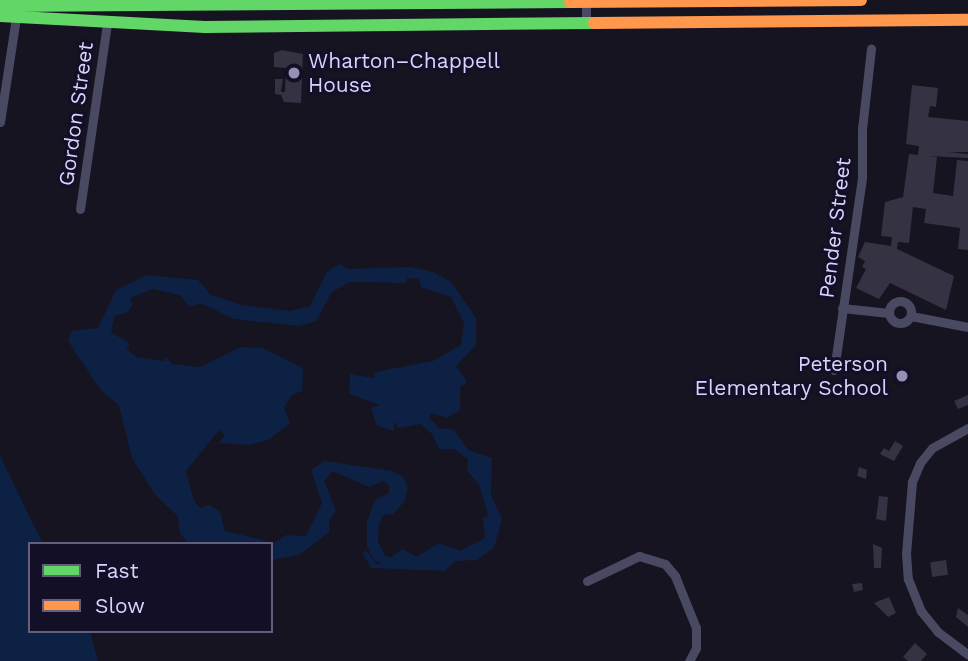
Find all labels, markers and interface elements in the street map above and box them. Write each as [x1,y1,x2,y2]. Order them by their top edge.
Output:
street label: Gordon Street [53,40,99,188]
place label: Wharton–Chappell House [308,48,500,98]
marker: Wharton–Chappell House [286,65,302,81]
street label: Pender Street [814,156,856,300]
place label: Peterson Elementary School [694,351,888,401]
marker: Peterson Elementary School [894,368,910,384]
legend [28,542,273,633]
text: Fast [95,558,139,583]
text: Slow [95,593,145,618]

